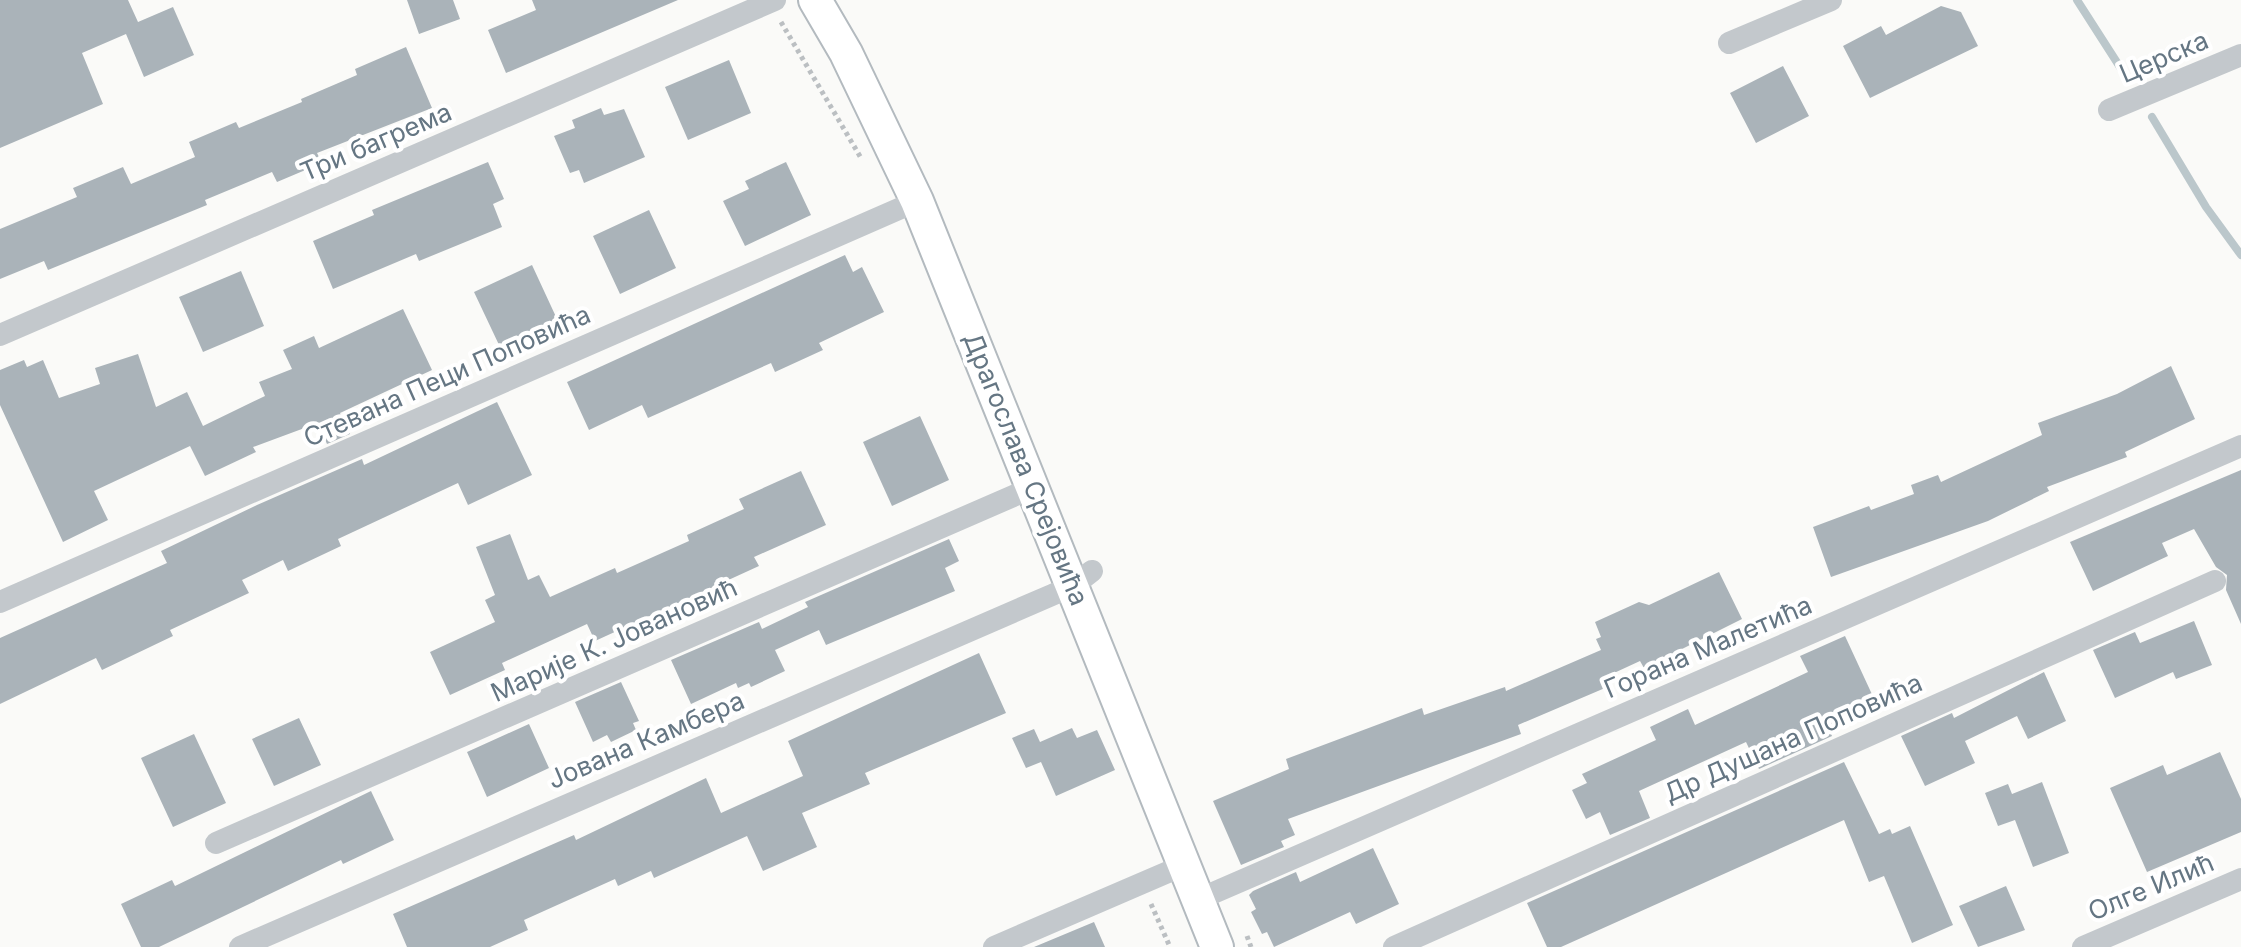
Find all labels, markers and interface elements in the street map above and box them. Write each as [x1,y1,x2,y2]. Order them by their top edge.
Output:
street label: Церска [2115,24,2213,89]
street label: Три багрема [295,96,456,187]
street label: Стевана Пеци Поповића [298,298,595,453]
street label: Драгослава Срејовића [957,328,1095,610]
street label: Марије К. Јовановић [486,571,742,708]
street label: Горана Малетића [1599,589,1816,704]
street label: Др Душана Поповића [1659,667,1927,809]
street label: Јована Камбера [543,684,749,795]
street label: Олге Илић [2083,846,2218,927]

